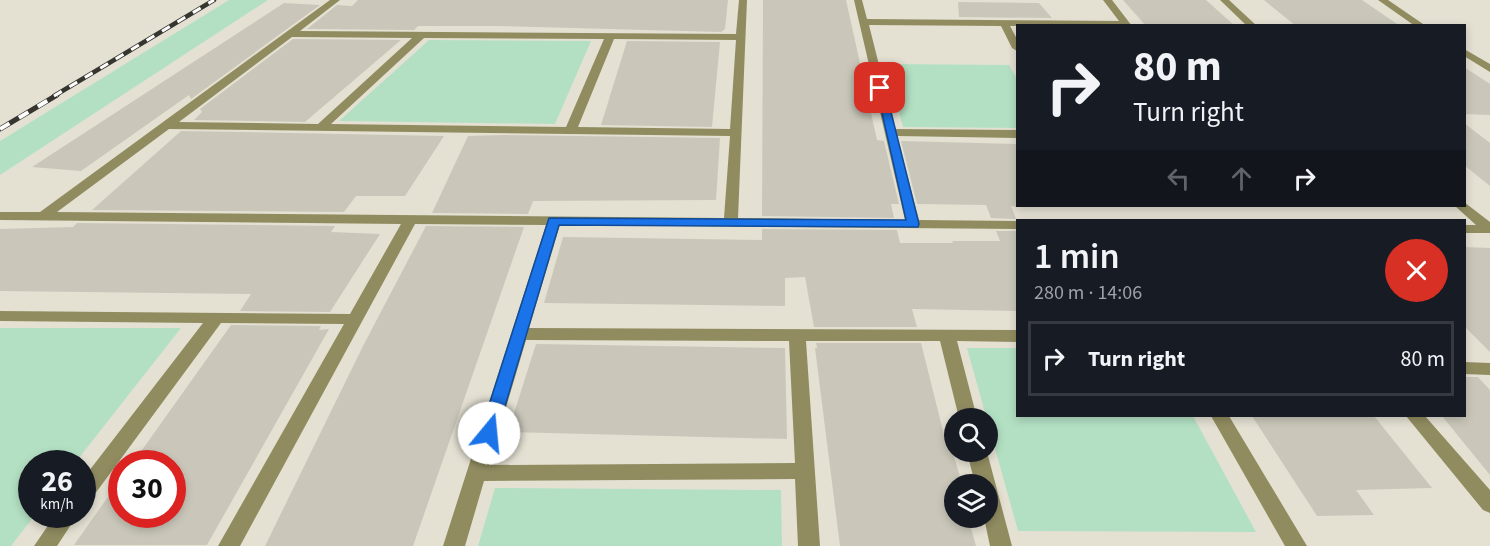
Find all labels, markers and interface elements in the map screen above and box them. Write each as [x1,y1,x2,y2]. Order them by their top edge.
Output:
text: 80 m [1133,37,1222,97]
icon: right [1034,48,1112,126]
pin [854,62,905,113]
icon: arrive [863,71,896,104]
text: Turn right [1133,93,1244,132]
icon: left [1162,162,1195,195]
icon: ahead [1225,162,1258,195]
icon: right [1288,162,1321,195]
text: 1 min [1034,231,1120,282]
button: close [1385,239,1448,302]
text: 280 m · 14:06 [1034,279,1142,307]
icon: right [1037,342,1070,375]
text: Turn right [1088,343,1185,375]
text: 80 m [1400,343,1445,375]
position arrow [457,401,521,465]
map controls [944,408,998,528]
button: search [944,408,998,462]
speed limit sign: 30 [108,450,186,528]
text: 26 [41,460,73,503]
button: layers [944,474,998,528]
text: km/h [40,494,74,515]

